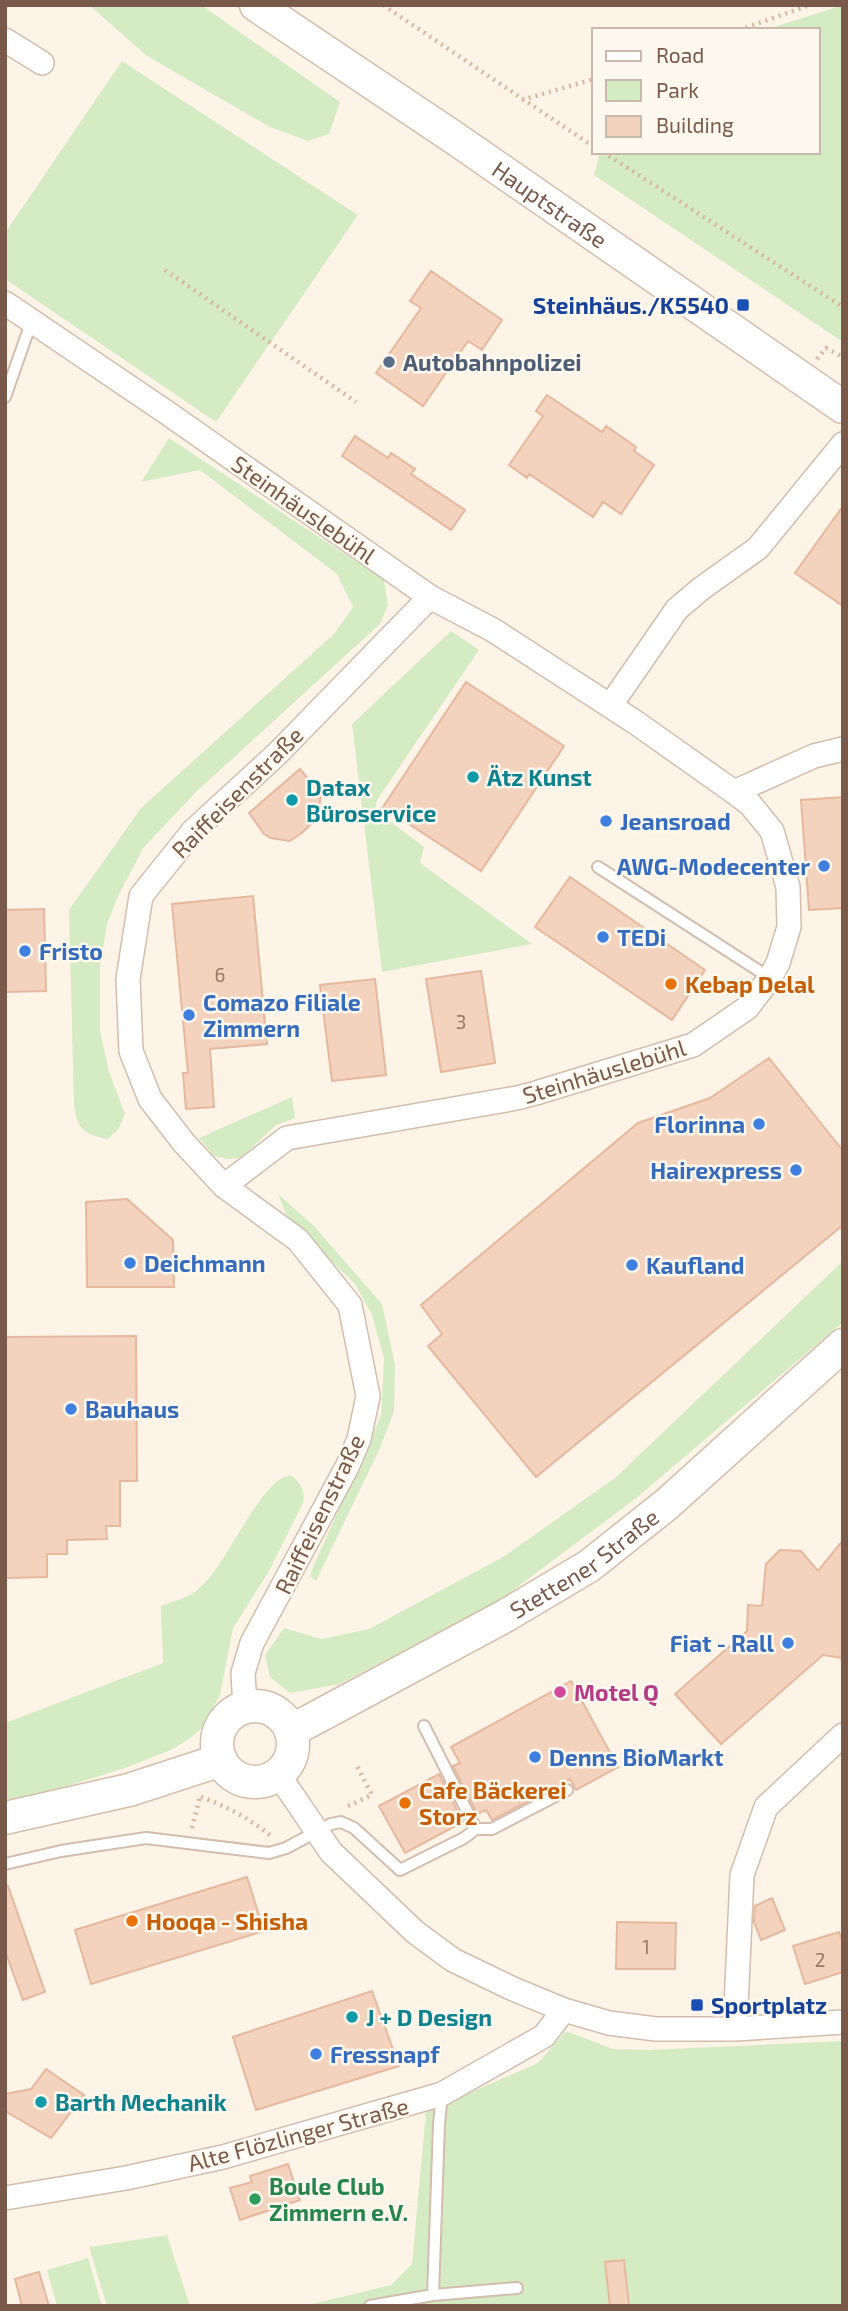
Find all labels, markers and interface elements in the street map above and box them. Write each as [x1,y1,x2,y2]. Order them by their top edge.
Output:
legend [592,28,820,154]
text: Road [656,42,704,67]
text: Park [656,77,699,102]
text: Building [656,112,734,137]
street label: Hauptstraße [487,155,613,254]
place label: Steinhäus./K5540 [533,291,729,319]
marker: Steinhäus./K5540 [735,297,751,313]
place label: Autobahnpolizei [403,348,582,376]
marker: Autobahnpolizei [381,354,397,370]
street label: Steinhäuslebühl [227,449,382,569]
street label: Raiffeisenstraße [165,720,309,864]
place label: Ätz Kunst [487,763,592,791]
marker: Ätz Kunst [465,769,481,785]
place label: Datax Büroservice [306,773,436,827]
marker: Datax Büroservice [284,792,300,808]
place label: Jeansroad [620,807,731,835]
marker: Jeansroad [598,813,614,829]
place label: AWG-Modecenter [617,852,810,880]
marker: AWG-Modecenter [816,858,832,874]
place label: TEDi [617,923,666,951]
marker: TEDi [595,929,611,945]
place label: Fristo [39,937,103,965]
marker: Fristo [17,943,33,959]
house number: 6 [215,963,225,986]
place label: Kebap Delal [685,970,815,998]
marker: Kebap Delal [663,976,679,992]
place label: Comazo Filiale Zimmern [203,988,361,1042]
marker: Comazo Filiale Zimmern [181,1007,197,1023]
house number: 3 [456,1010,466,1033]
street label: Steinhäuslebühl [519,1033,689,1109]
place label: Florinna [654,1110,745,1138]
marker: Florinna [751,1116,767,1132]
place label: Hairexpress [650,1156,782,1184]
marker: Hairexpress [788,1162,804,1178]
place label: Deichmann [144,1249,266,1277]
place label: Kaufland [646,1251,745,1279]
marker: Deichmann [122,1255,138,1271]
marker: Kaufland [624,1257,640,1273]
place label: Bauhaus [85,1395,179,1423]
marker: Bauhaus [63,1401,79,1417]
street label: Raiffeisenstraße [268,1430,370,1598]
street label: Stettener Straße [504,1502,664,1624]
place label: Fiat - Rall [670,1629,774,1657]
marker: Fiat - Rall [780,1635,796,1651]
place label: Motel Q [574,1678,659,1707]
marker: Motel Q [552,1684,568,1700]
place label: Denns BioMarkt [549,1743,723,1771]
marker: Denns BioMarkt [527,1749,543,1765]
place label: Cafe Bäckerei Storz [419,1776,567,1830]
marker: Cafe Bäckerei Storz [397,1795,413,1811]
place label: Hooqa - Shisha [146,1907,308,1935]
marker: Hooqa - Shisha [124,1913,140,1929]
house number: 1 [642,1935,650,1958]
house number: 2 [815,1948,825,1971]
place label: Sportplatz [711,1991,827,2019]
marker: Sportplatz [689,1997,705,2013]
place label: J + D Design [366,2003,492,2031]
marker: J + D Design [344,2009,360,2025]
place label: Fressnapf [330,2040,440,2068]
marker: Fressnapf [308,2046,324,2062]
place label: Barth Mechanik [55,2088,227,2116]
street label: Alte Flözlinger Straße [185,2091,411,2177]
marker: Barth Mechanik [33,2094,49,2110]
place label: Boule Club Zimmern e.V. [269,2172,408,2226]
marker: Boule Club Zimmern e.V. [247,2191,263,2207]

